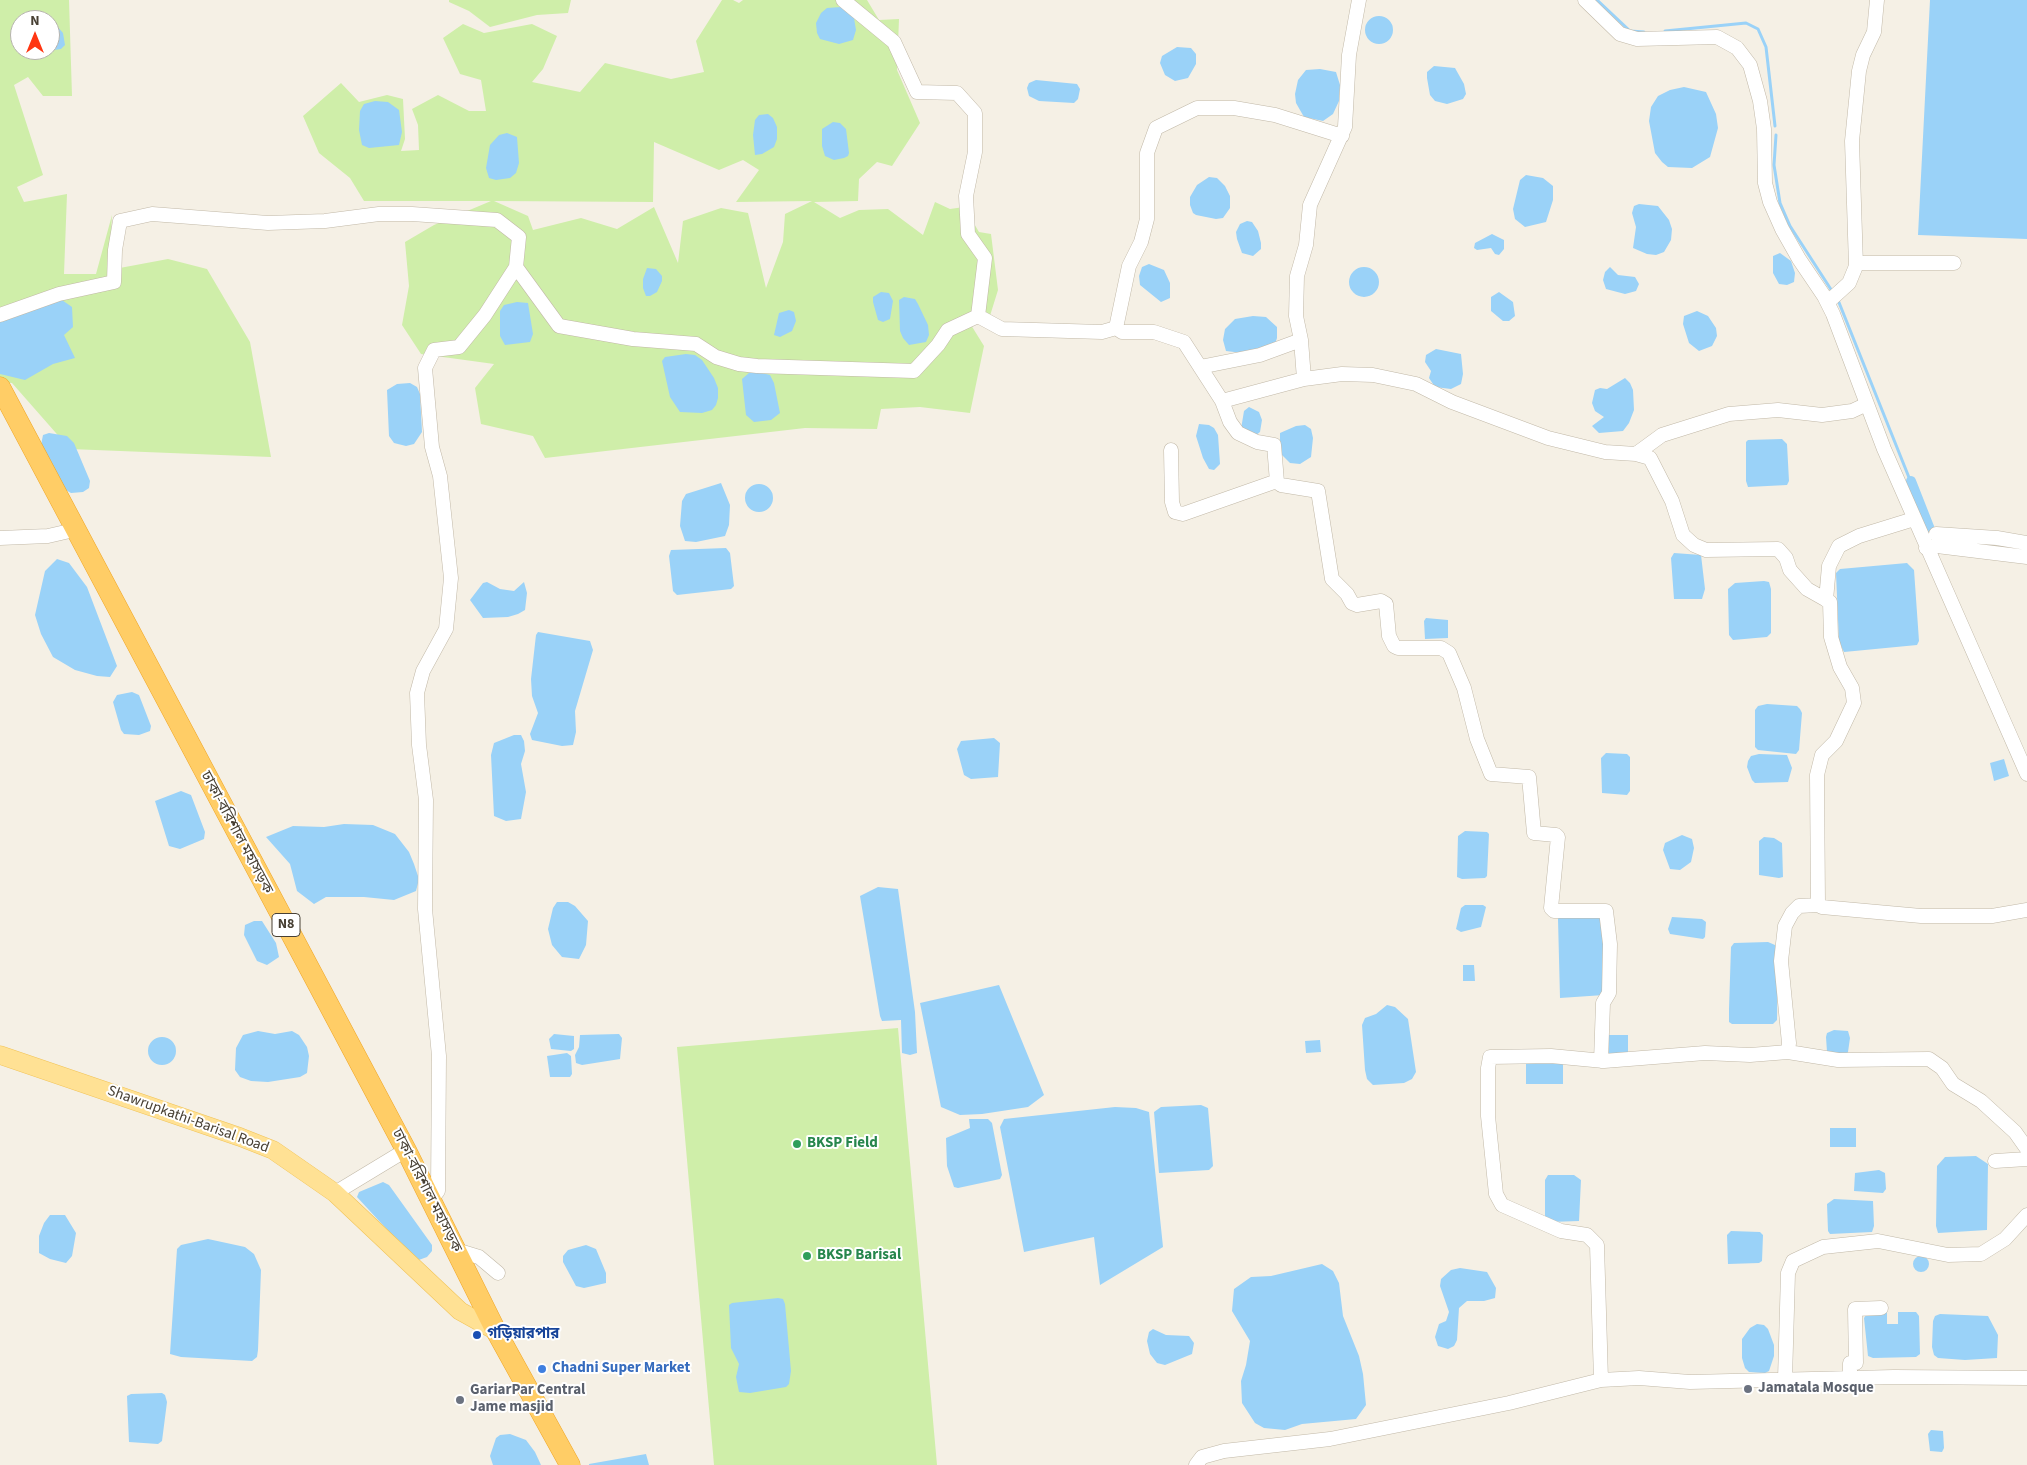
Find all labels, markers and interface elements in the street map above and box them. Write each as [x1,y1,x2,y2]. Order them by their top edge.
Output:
north arrow [10,10,60,60]
text: N [30,11,40,31]
street label: ঢাকা-বরিশাল মহাসড়ক [196,769,276,897]
road number: N8 [272,914,300,936]
street label: Shawrupkathi-Barisal Road [105,1082,271,1158]
street label: ঢাকা-বরিশাল মহাসড়ক [387,1126,465,1256]
place label: BKSP Field [807,1135,878,1153]
marker: BKSP Field [791,1138,803,1150]
place label: BKSP Barisal [817,1247,901,1265]
marker: BKSP Barisal [801,1250,813,1262]
place label: গড়িয়ারপার [487,1326,559,1344]
marker: গড়িয়ারপার [471,1329,483,1341]
place label: Chadni Super Market [552,1360,690,1378]
marker: Chadni Super Market [536,1363,548,1375]
place label: Jamatala Mosque [1758,1380,1874,1398]
place label: GariarPar Central Jame masjid [470,1382,585,1417]
marker: Jamatala Mosque [1742,1383,1754,1395]
marker: GariarPar Central Jame masjid [454,1394,466,1406]

